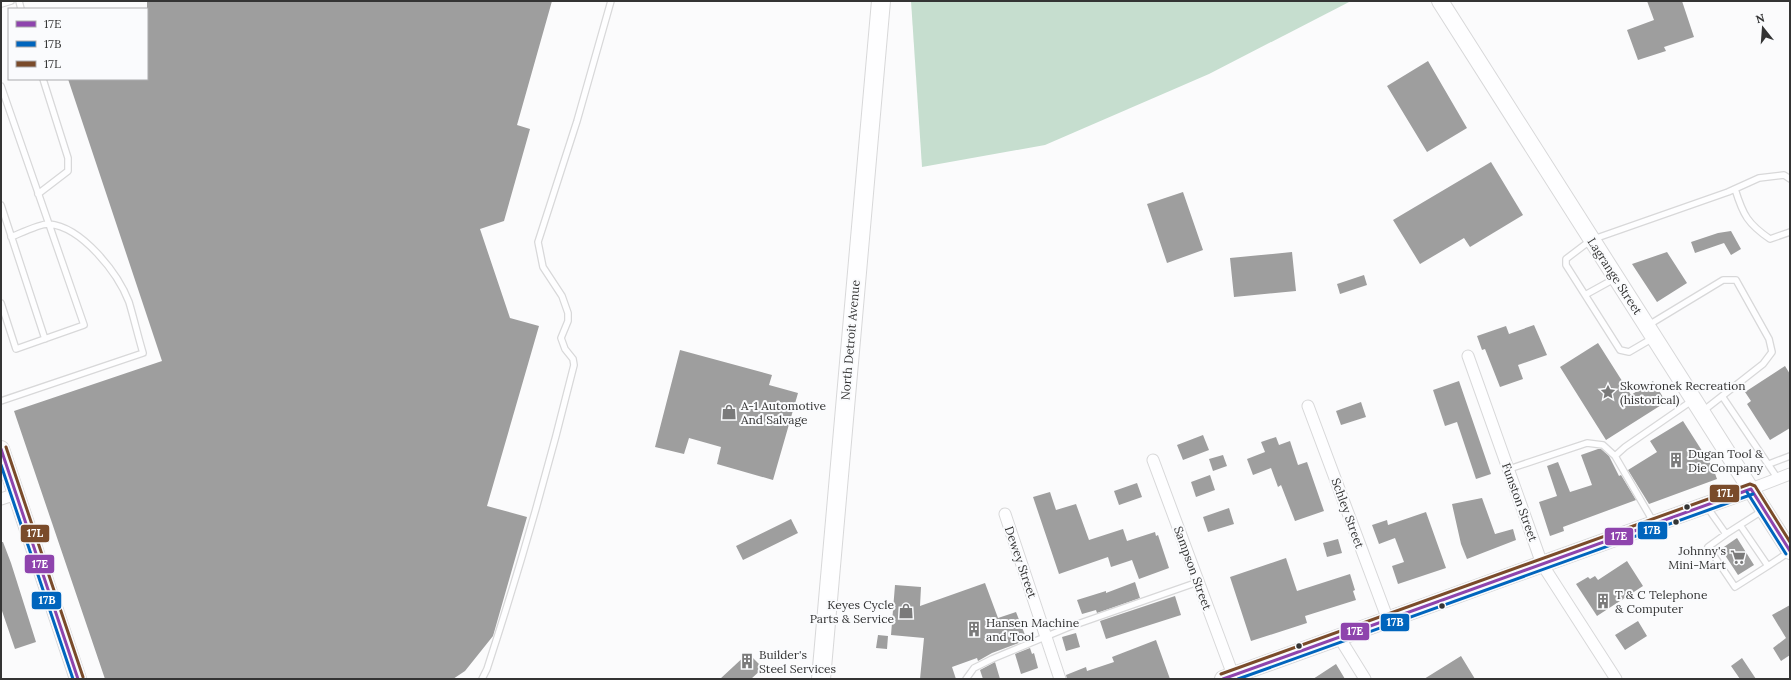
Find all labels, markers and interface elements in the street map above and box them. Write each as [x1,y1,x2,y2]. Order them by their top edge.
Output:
legend [8,8,148,80]
north arrow [1743,8,1783,48]
text: N [1754,10,1767,26]
text: 17E [44,16,61,31]
text: 17B [44,36,61,51]
text: 17L [44,56,61,71]
street label: Lagrange Street [1585,235,1646,318]
street label: North Detroit Avenue [837,279,863,401]
place label: Skowronek Recreation (historical) [1620,378,1746,408]
place icon: Skowronek Recreation (historical) [1599,383,1617,401]
place label: A-1 Automotive And Salvage [740,398,826,427]
shop icon: A-1 Automotive And Salvage [720,403,738,421]
place label: Dugan Tool & Die Company [1688,446,1764,475]
building icon: Dugan Tool & Die Company [1667,451,1685,469]
street label: Funston Street [1499,461,1541,544]
street label: Schley Street [1328,476,1368,550]
line badge: 17L [1709,484,1740,503]
text: 17L [1717,486,1733,500]
unlabelled marker [1682,502,1692,512]
unlabelled marker [1671,517,1681,527]
line badge: 17B [1637,521,1668,540]
text: 17B [1644,523,1660,537]
line badge: 17L [20,524,50,543]
street label: Dewey Street [1002,524,1040,600]
street label: Sampson Street [1171,524,1215,612]
text: 17L [27,526,43,540]
line badge: 17E [1604,527,1634,546]
text: 17E [1611,529,1627,543]
place label: Johnny's Mini-Mart [1668,543,1726,572]
supermarket icon: Johnny's Mini-Mart [1729,548,1747,566]
line badge: 17E [24,554,55,574]
text: 17E [32,557,48,571]
place label: T & C Telephone & Computer [1615,587,1708,616]
line badge: 17B [31,591,62,610]
building icon: T & C Telephone & Computer [1594,592,1612,610]
text: 17B [39,593,55,607]
place label: Keyes Cycle Parts & Service [810,597,894,626]
unlabelled marker [1437,601,1447,611]
shop icon: Keyes Cycle Parts & Service [897,602,915,620]
line badge: 17B [1380,613,1410,632]
place label: Hansen Machine and Tool [986,615,1080,644]
text: 17B [1387,615,1403,629]
building icon: Hansen Machine and Tool [965,620,983,638]
line badge: 17E [1340,622,1370,641]
text: 17E [1347,624,1363,638]
unlabelled marker [1294,641,1304,651]
place label: Builder's Steel Services [759,647,837,676]
building icon: Builder's Steel Services [738,652,756,670]

